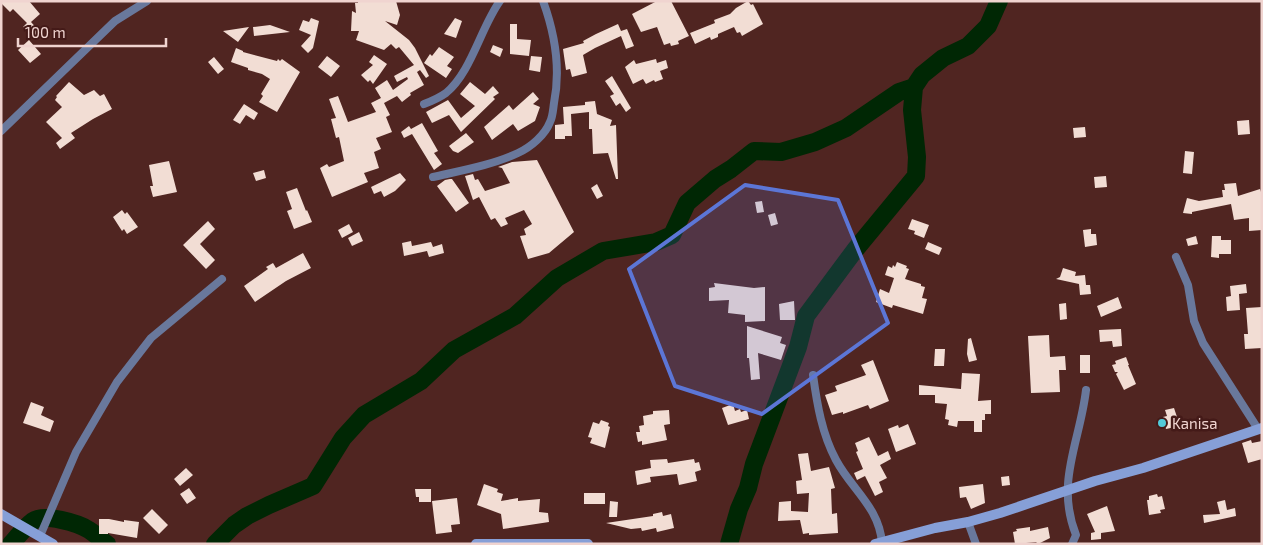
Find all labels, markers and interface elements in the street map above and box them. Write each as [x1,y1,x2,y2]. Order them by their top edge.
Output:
scale bar [18,15,165,47]
text: 100 m [25,23,66,41]
place label: Kanisa [1172,414,1217,432]
marker: Kanisa [1156,417,1168,429]

